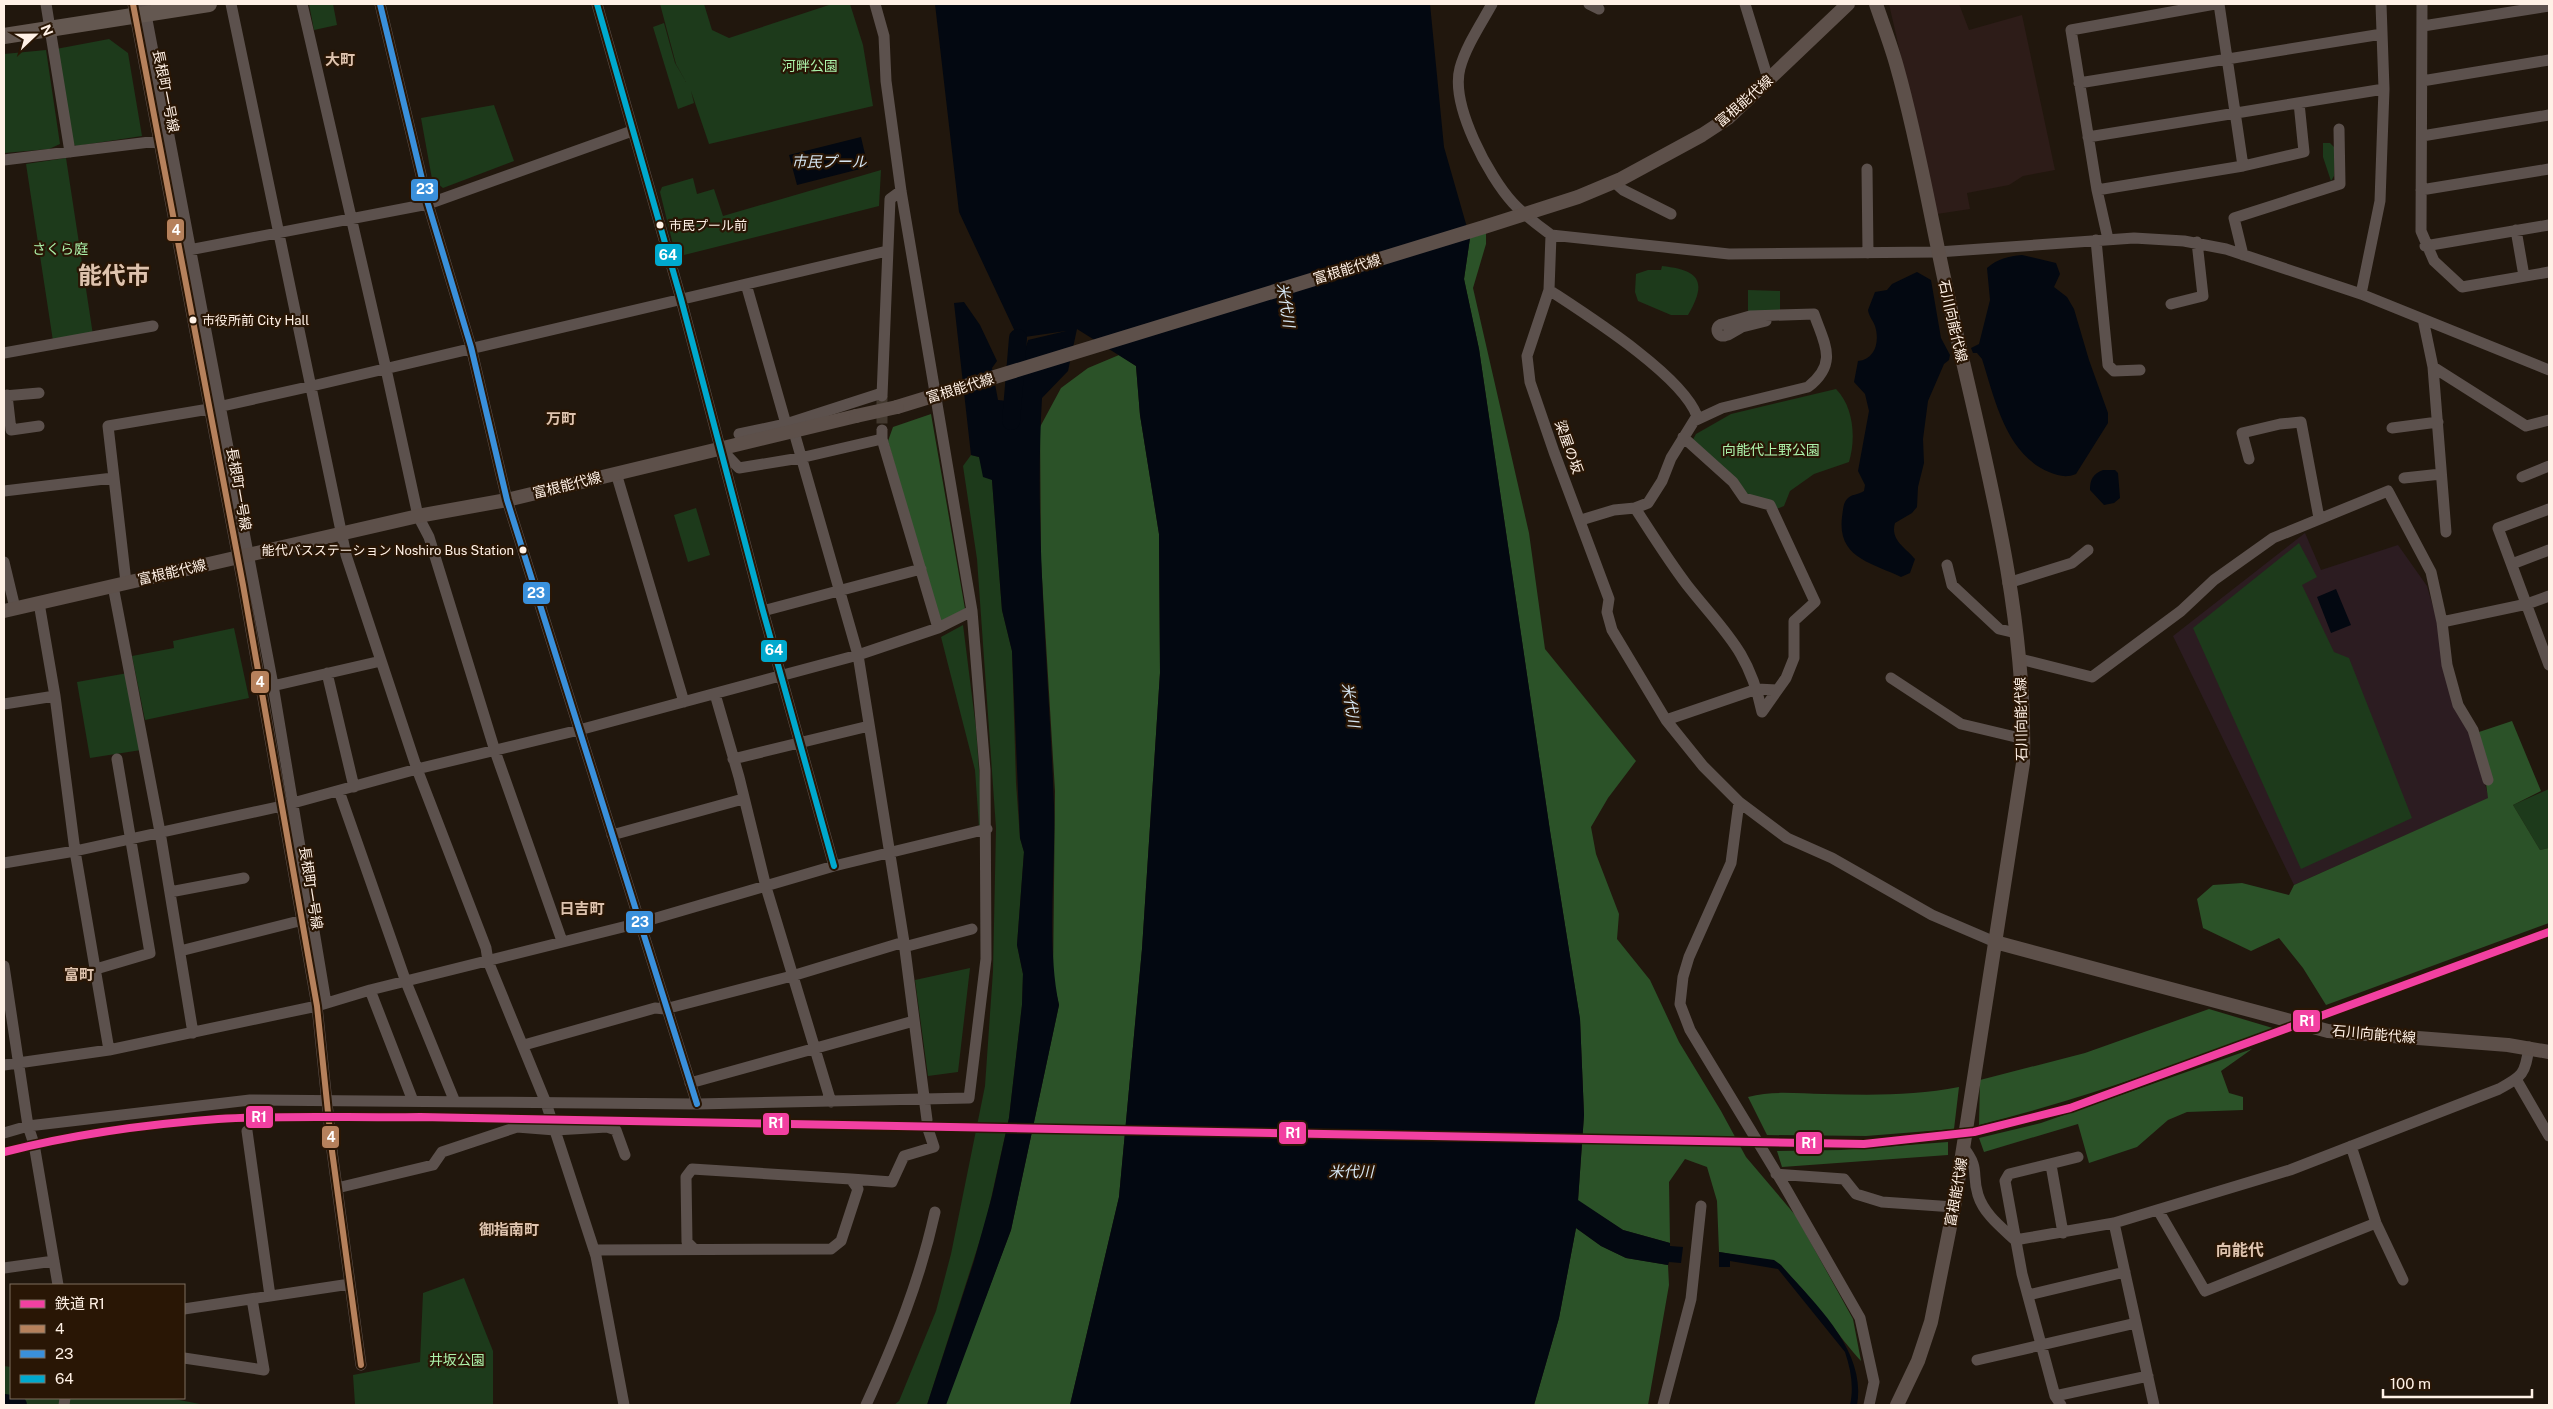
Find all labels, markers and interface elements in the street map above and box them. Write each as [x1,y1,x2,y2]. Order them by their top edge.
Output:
north arrow [10,10,60,60]
text: N [38,22,57,38]
street label: 長根町一号線 [150,48,182,134]
district label: 大町 [325,51,355,68]
park label: 河畔公園 [782,58,838,74]
street label: 富根能代線 [1712,72,1776,130]
water label: 市民プール [791,153,867,170]
line badge: 23 [410,178,439,202]
text: 23 [416,181,434,197]
line badge: 4 [166,218,185,242]
place label: 市民プール前 [669,218,747,233]
marker: 市民プール前 [655,220,665,230]
text: 4 [171,222,181,238]
park label: さくら庭 [32,241,88,257]
line badge: 64 [654,243,683,267]
text: 64 [659,247,677,263]
street label: 富根能代線 [1311,251,1383,287]
district label: 能代市 [78,261,150,289]
street label: 石川向能代線 [1936,278,1970,364]
water label: 米代川 [1274,281,1298,331]
place label: 市役所前 City Hall [202,313,309,328]
marker: 市役所前 City Hall [188,315,198,325]
street label: 富根能代線 [924,370,996,406]
district label: 万町 [546,410,576,427]
street label: 梁屋の坂 [1552,418,1586,476]
park label: 向能代上野公園 [1722,442,1820,458]
street label: 長根町一号線 [224,446,254,532]
street label: 富根能代線 [531,469,603,501]
place label: 能代バスステーション Noshiro Bus Station [262,543,514,558]
marker: 能代バスステーション Noshiro Bus Station [518,545,528,555]
street label: 富根能代線 [136,556,208,588]
line badge: 23 [522,581,551,605]
text: 23 [527,585,545,601]
line badge: 64 [760,639,788,663]
text: 64 [765,642,783,658]
line badge: 4 [250,670,270,694]
text: 4 [255,674,265,690]
street label: 石川向能代線 [2012,677,2030,761]
water label: 米代川 [1339,681,1363,731]
street label: 長根町一号線 [297,845,325,931]
district label: 日吉町 [559,900,605,917]
line badge: 23 [625,910,654,934]
text: 23 [631,914,649,930]
district label: 富町 [64,966,94,983]
line badge: R1 [2292,1009,2321,1033]
text: R1 [2299,1013,2315,1029]
street label: 石川向能代線 [2331,1022,2417,1046]
line badge: R1 [245,1105,274,1129]
text: R1 [251,1109,267,1125]
line badge: R1 [762,1112,790,1136]
text: R1 [768,1115,784,1131]
line badge: R1 [1278,1121,1307,1145]
line badge: 4 [321,1125,340,1149]
text: R1 [1285,1125,1301,1141]
text: 4 [326,1129,336,1145]
line badge: R1 [1795,1131,1823,1155]
text: R1 [1801,1135,1817,1151]
street label: 富根能代線 [1942,1156,1970,1228]
water label: 米代川 [1328,1163,1375,1180]
district label: 御指南町 [479,1221,539,1238]
district label: 向能代 [2216,1241,2264,1260]
legend [10,1284,185,1399]
text: 鉄道 R1 [55,1295,105,1312]
text: 4 [55,1320,64,1337]
text: 23 [55,1345,73,1362]
park label: 井坂公園 [429,1352,485,1368]
scale bar [2383,1366,2532,1398]
text: 64 [55,1370,74,1387]
text: 100 m [2390,1375,2431,1392]

